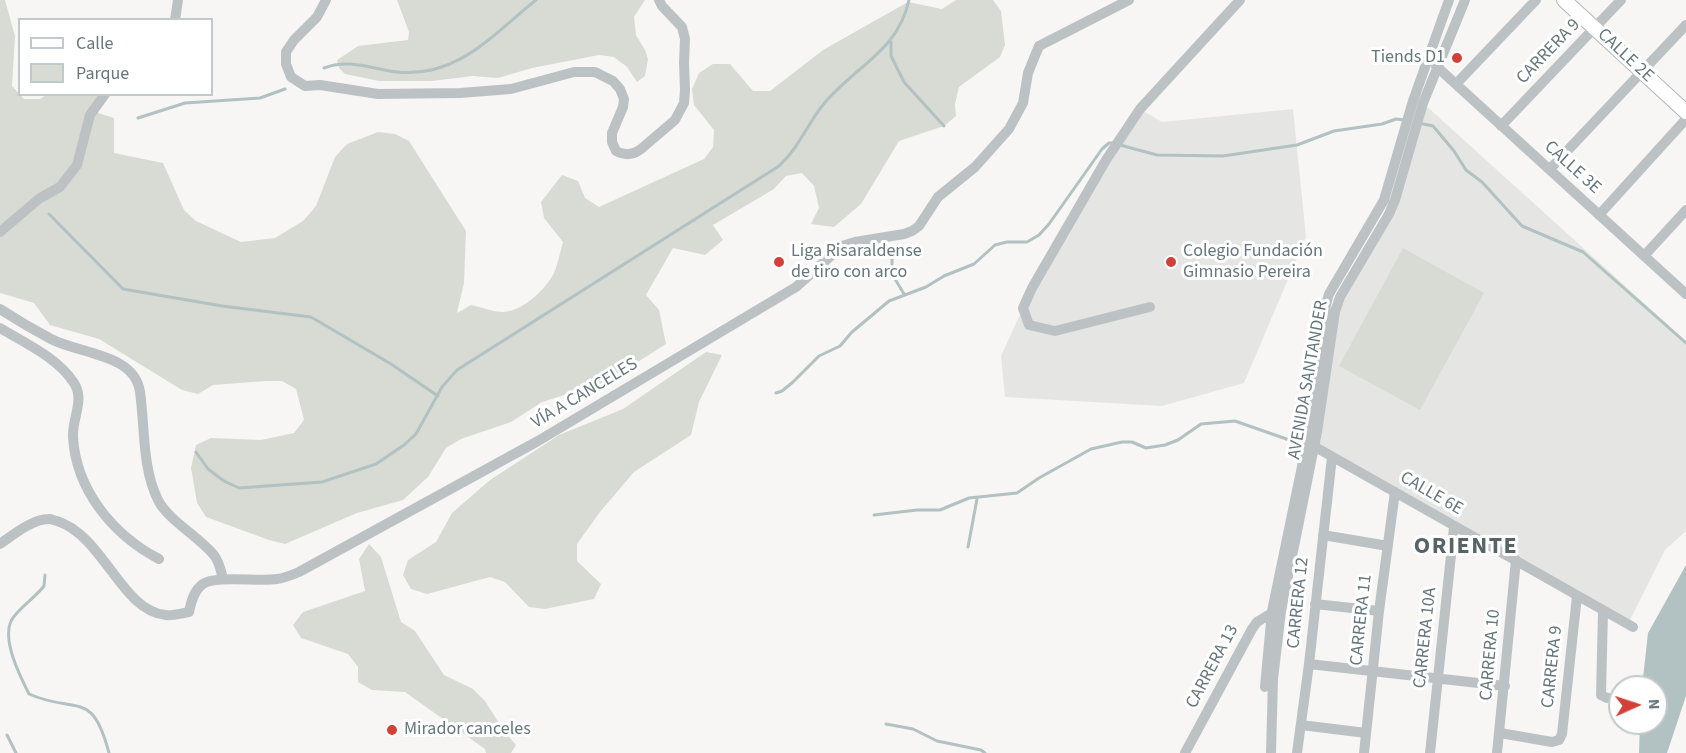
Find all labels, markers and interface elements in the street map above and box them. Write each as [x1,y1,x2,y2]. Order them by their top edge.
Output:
street label: CARRERA 9 [1513,15,1585,89]
legend [18,18,213,96]
street label: CALLE 2E [1592,25,1658,87]
text: Calle [76,31,113,56]
place label: Tiends D1 [1371,47,1445,69]
marker: Tiends D1 [1450,51,1464,65]
text: Parque [76,61,129,86]
street label: CALLE 3E [1539,137,1605,199]
place label: Liga Risaraldense de tiro con arco [791,241,922,284]
place label: Colegio Fundación Gimnasio Pereira [1183,241,1323,284]
marker: Liga Risaraldense de tiro con arco [772,255,786,269]
marker: Colegio Fundación Gimnasio Pereira [1164,255,1178,269]
street label: AVENIDA SANTANDER [1284,299,1334,461]
street label: VÍA A CANCELES [528,354,642,434]
street label: CALLE 6E [1396,467,1466,521]
district label: ORIENTE [1414,534,1518,562]
street label: CARRERA 12 [1283,556,1315,650]
street label: CARRERA 11 [1346,573,1378,667]
street label: CARRERA 10A [1410,587,1442,689]
street label: CARRERA 10 [1476,609,1506,701]
street label: CARRERA 13 [1182,622,1244,712]
street label: CARRERA 9 [1538,625,1568,709]
north arrow [1608,675,1668,735]
text: N [1643,698,1665,710]
place label: Mirador canceles [404,719,531,741]
marker: Mirador canceles [385,723,399,737]

